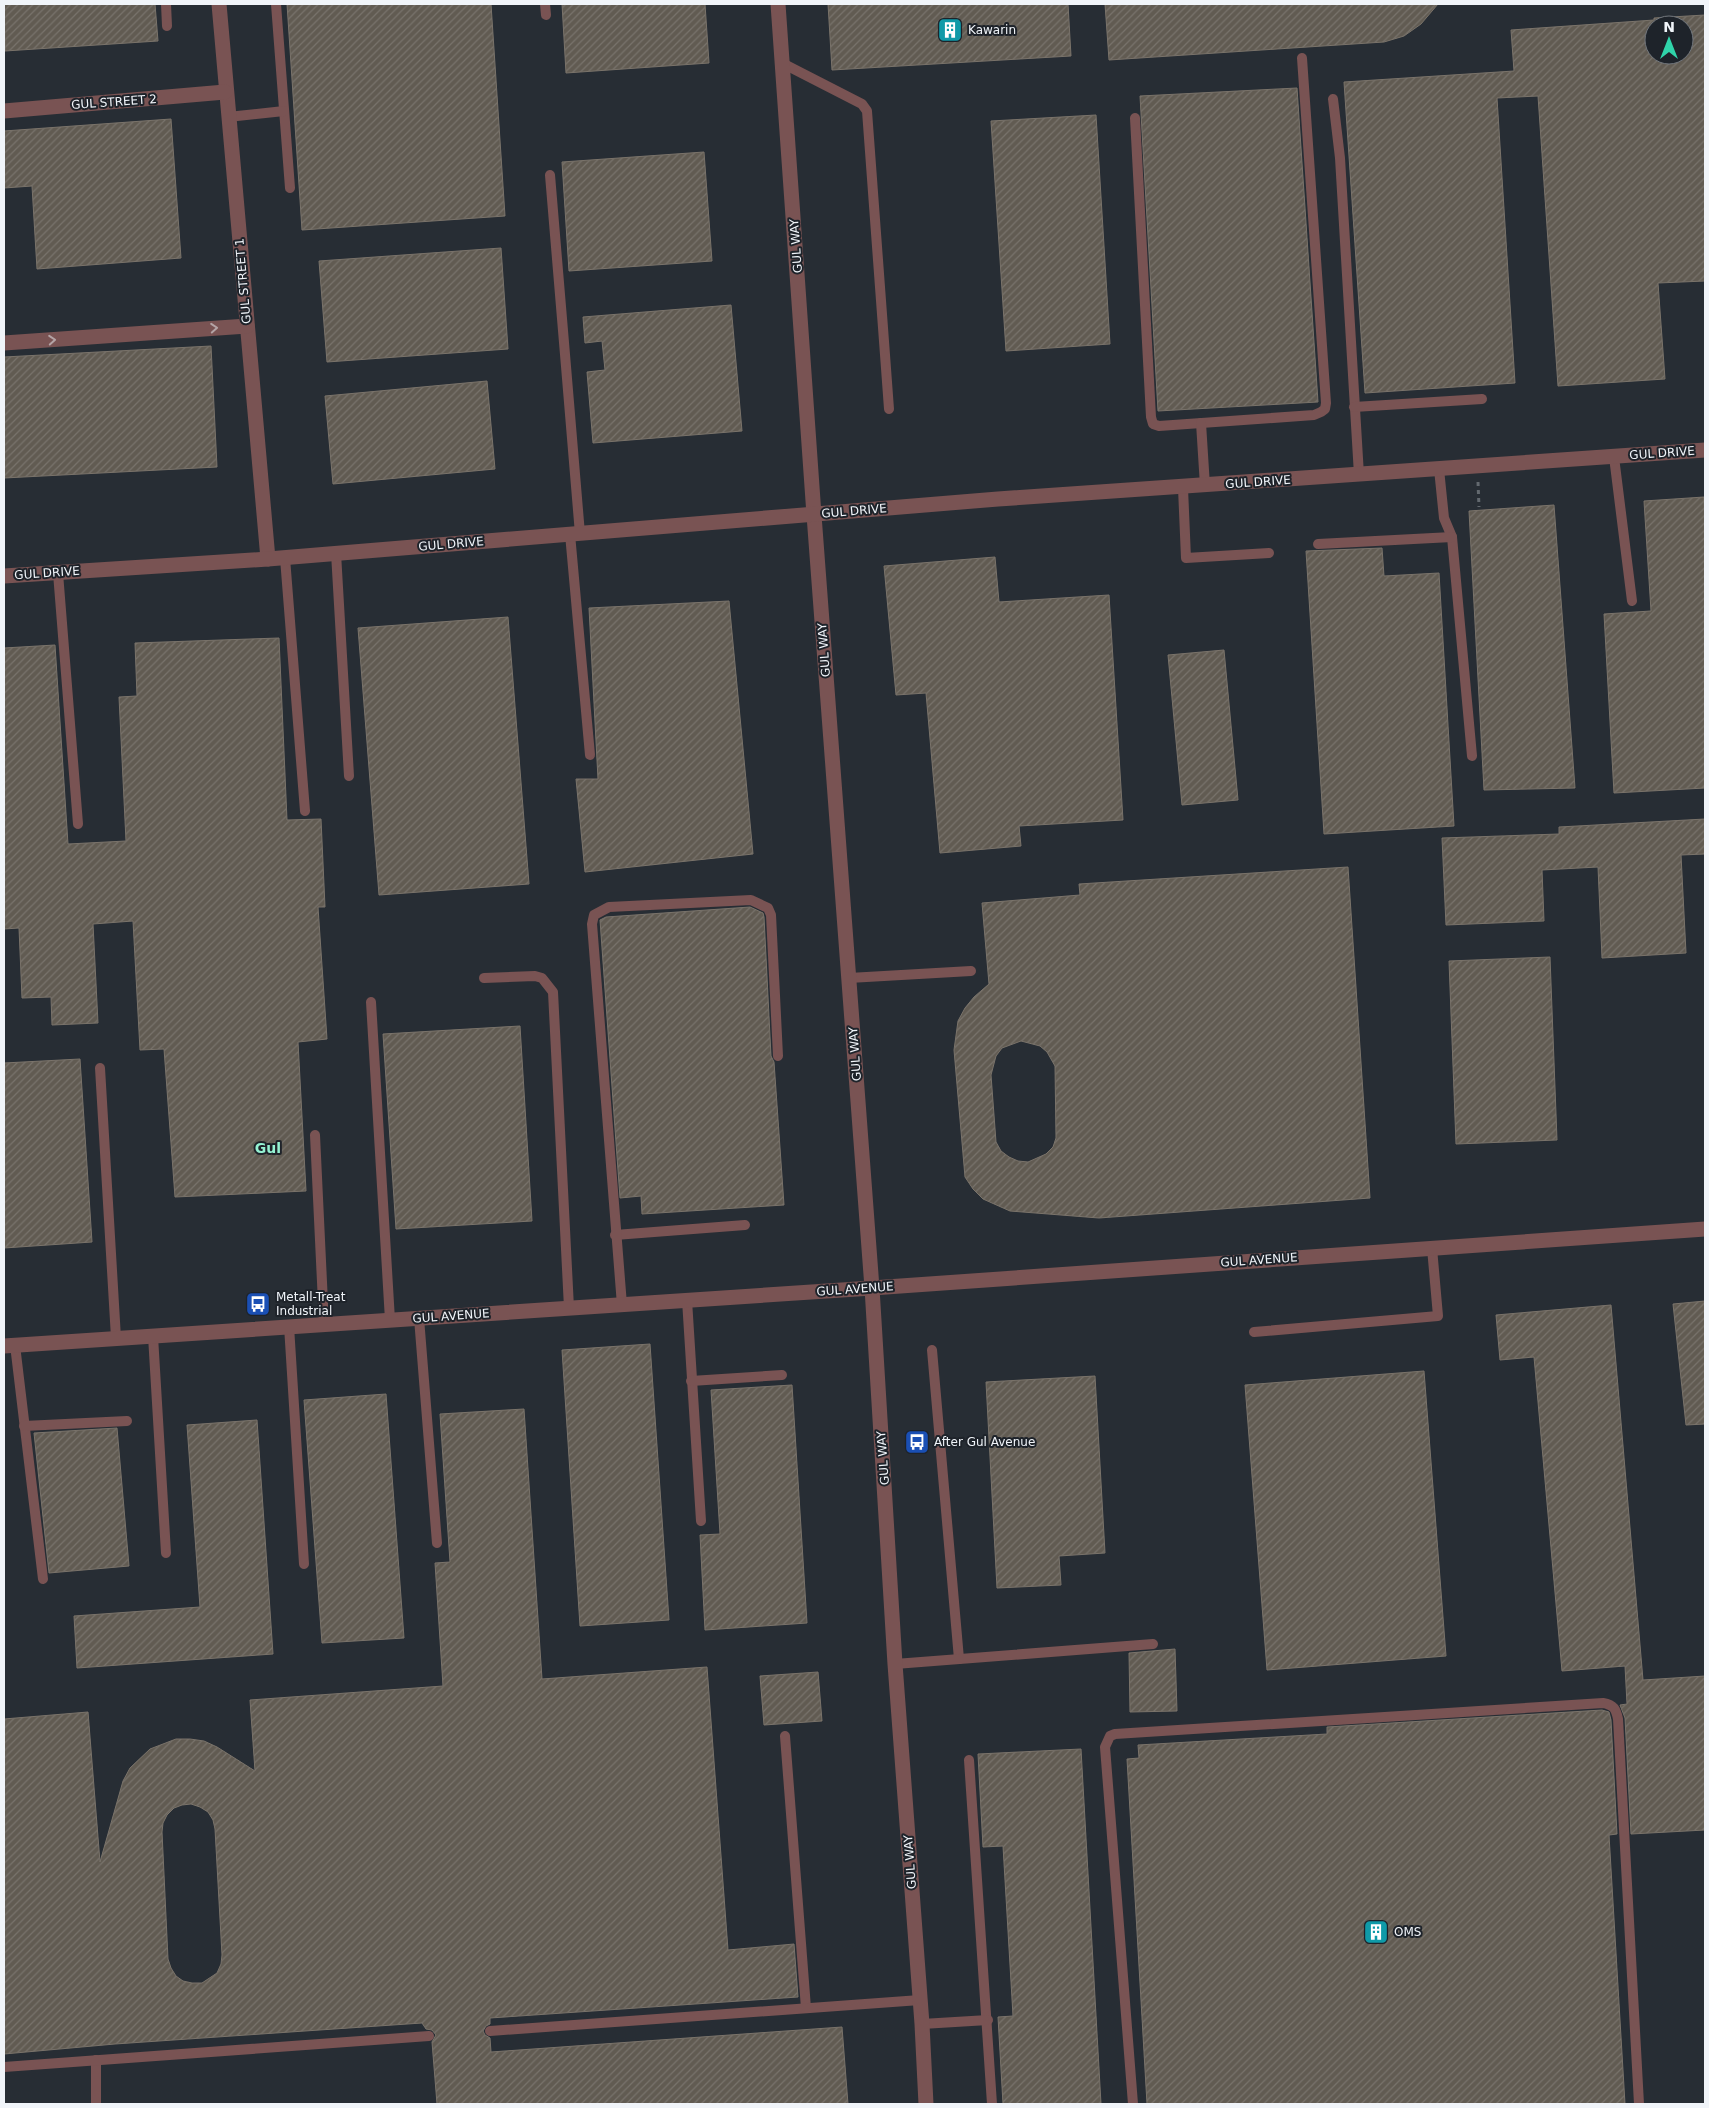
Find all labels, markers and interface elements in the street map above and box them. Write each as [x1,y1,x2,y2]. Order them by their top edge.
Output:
north arrow [1644,15,1694,65]
building icon: Kawarin [937,17,963,43]
text: N [1663,19,1675,35]
place label: Kawarin [968,23,1016,37]
street label: GUL STREET 2 [71,92,157,112]
street label: GUL WAY [787,218,805,274]
street label: GUL STREET 1 [232,238,254,324]
one-way arrow [211,323,219,334]
one-way arrow [49,334,57,345]
street label: GUL DRIVE [1629,444,1695,462]
street label: GUL DRIVE [1225,473,1291,491]
street label: GUL DRIVE [821,501,887,521]
street label: GUL DRIVE [418,534,484,554]
street label: GUL DRIVE [14,564,80,582]
street label: GUL WAY [815,622,833,678]
street label: GUL WAY [846,1026,864,1082]
district label: Gul [255,1140,281,1156]
street label: GUL AVENUE [1220,1250,1298,1270]
street label: GUL AVENUE [816,1279,894,1299]
place label: Metall-Treat Industrial [276,1290,346,1318]
bus stop icon: Metall-Treat Industrial [245,1291,271,1317]
street label: GUL AVENUE [412,1306,490,1326]
bus stop icon: After Gul Avenue [904,1429,930,1455]
street label: GUL WAY [874,1430,892,1486]
place label: After Gul Avenue [934,1435,1035,1449]
street label: GUL WAY [901,1834,919,1890]
building icon: OMS [1363,1919,1389,1945]
place label: OMS [1394,1925,1421,1939]

